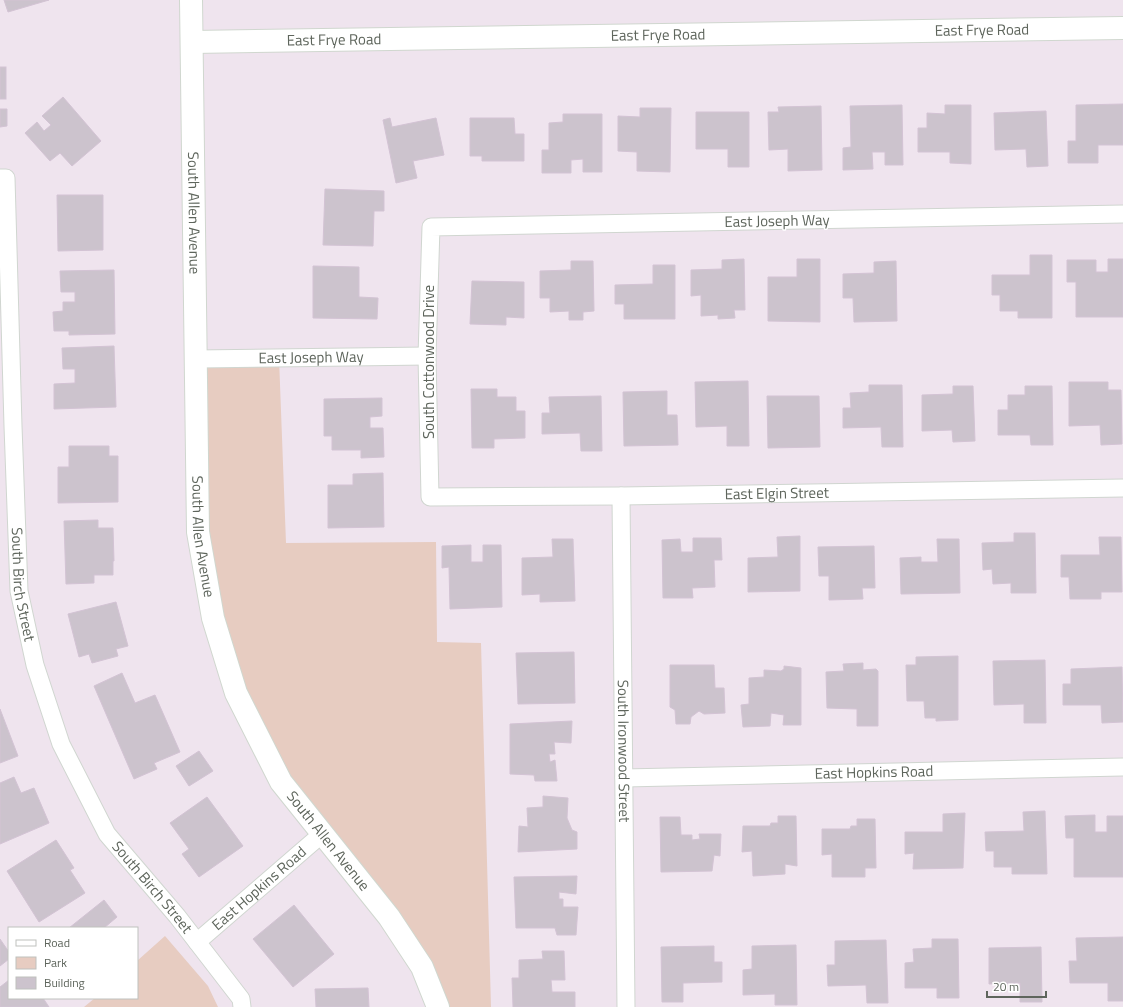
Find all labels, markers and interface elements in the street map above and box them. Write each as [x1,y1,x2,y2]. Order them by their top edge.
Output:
street label: East Frye Road [934,17,1029,42]
street label: East Frye Road [610,22,705,47]
street label: East Frye Road [286,27,381,52]
street label: South Allen Avenue [182,152,207,274]
street label: East Joseph Way [724,208,830,233]
street label: South Cottonwood Drive [417,285,440,439]
street label: East Joseph Way [258,345,364,369]
street label: South Allen Avenue [186,476,221,599]
street label: East Elgin Street [724,481,830,505]
street label: South Birch Street [6,527,42,644]
street label: South Ironwood Street [612,680,636,823]
street label: East Hopkins Road [814,759,933,785]
street label: South Allen Avenue [281,786,376,896]
street label: South Birch Street [107,836,199,939]
street label: East Hopkins Road [206,841,311,935]
legend [8,927,138,999]
text: Road [44,933,70,952]
text: Park [44,953,67,972]
text: Building [44,973,85,992]
scale bar [987,973,1046,999]
text: 20 m [993,977,1019,996]

